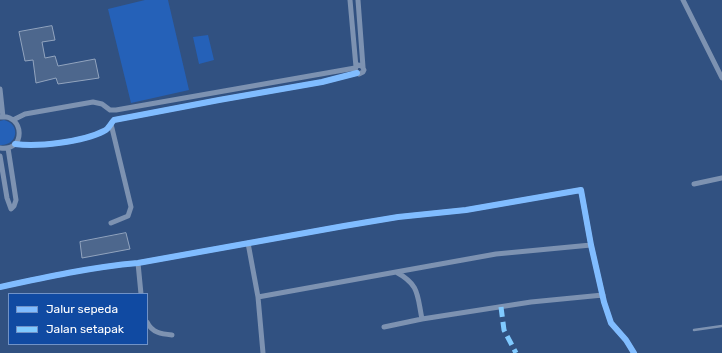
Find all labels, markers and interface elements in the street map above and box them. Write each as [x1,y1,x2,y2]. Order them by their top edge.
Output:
legend [8,293,148,345]
text: Jalur sepeda [46,302,118,316]
text: Jalan setapak [46,322,124,336]

